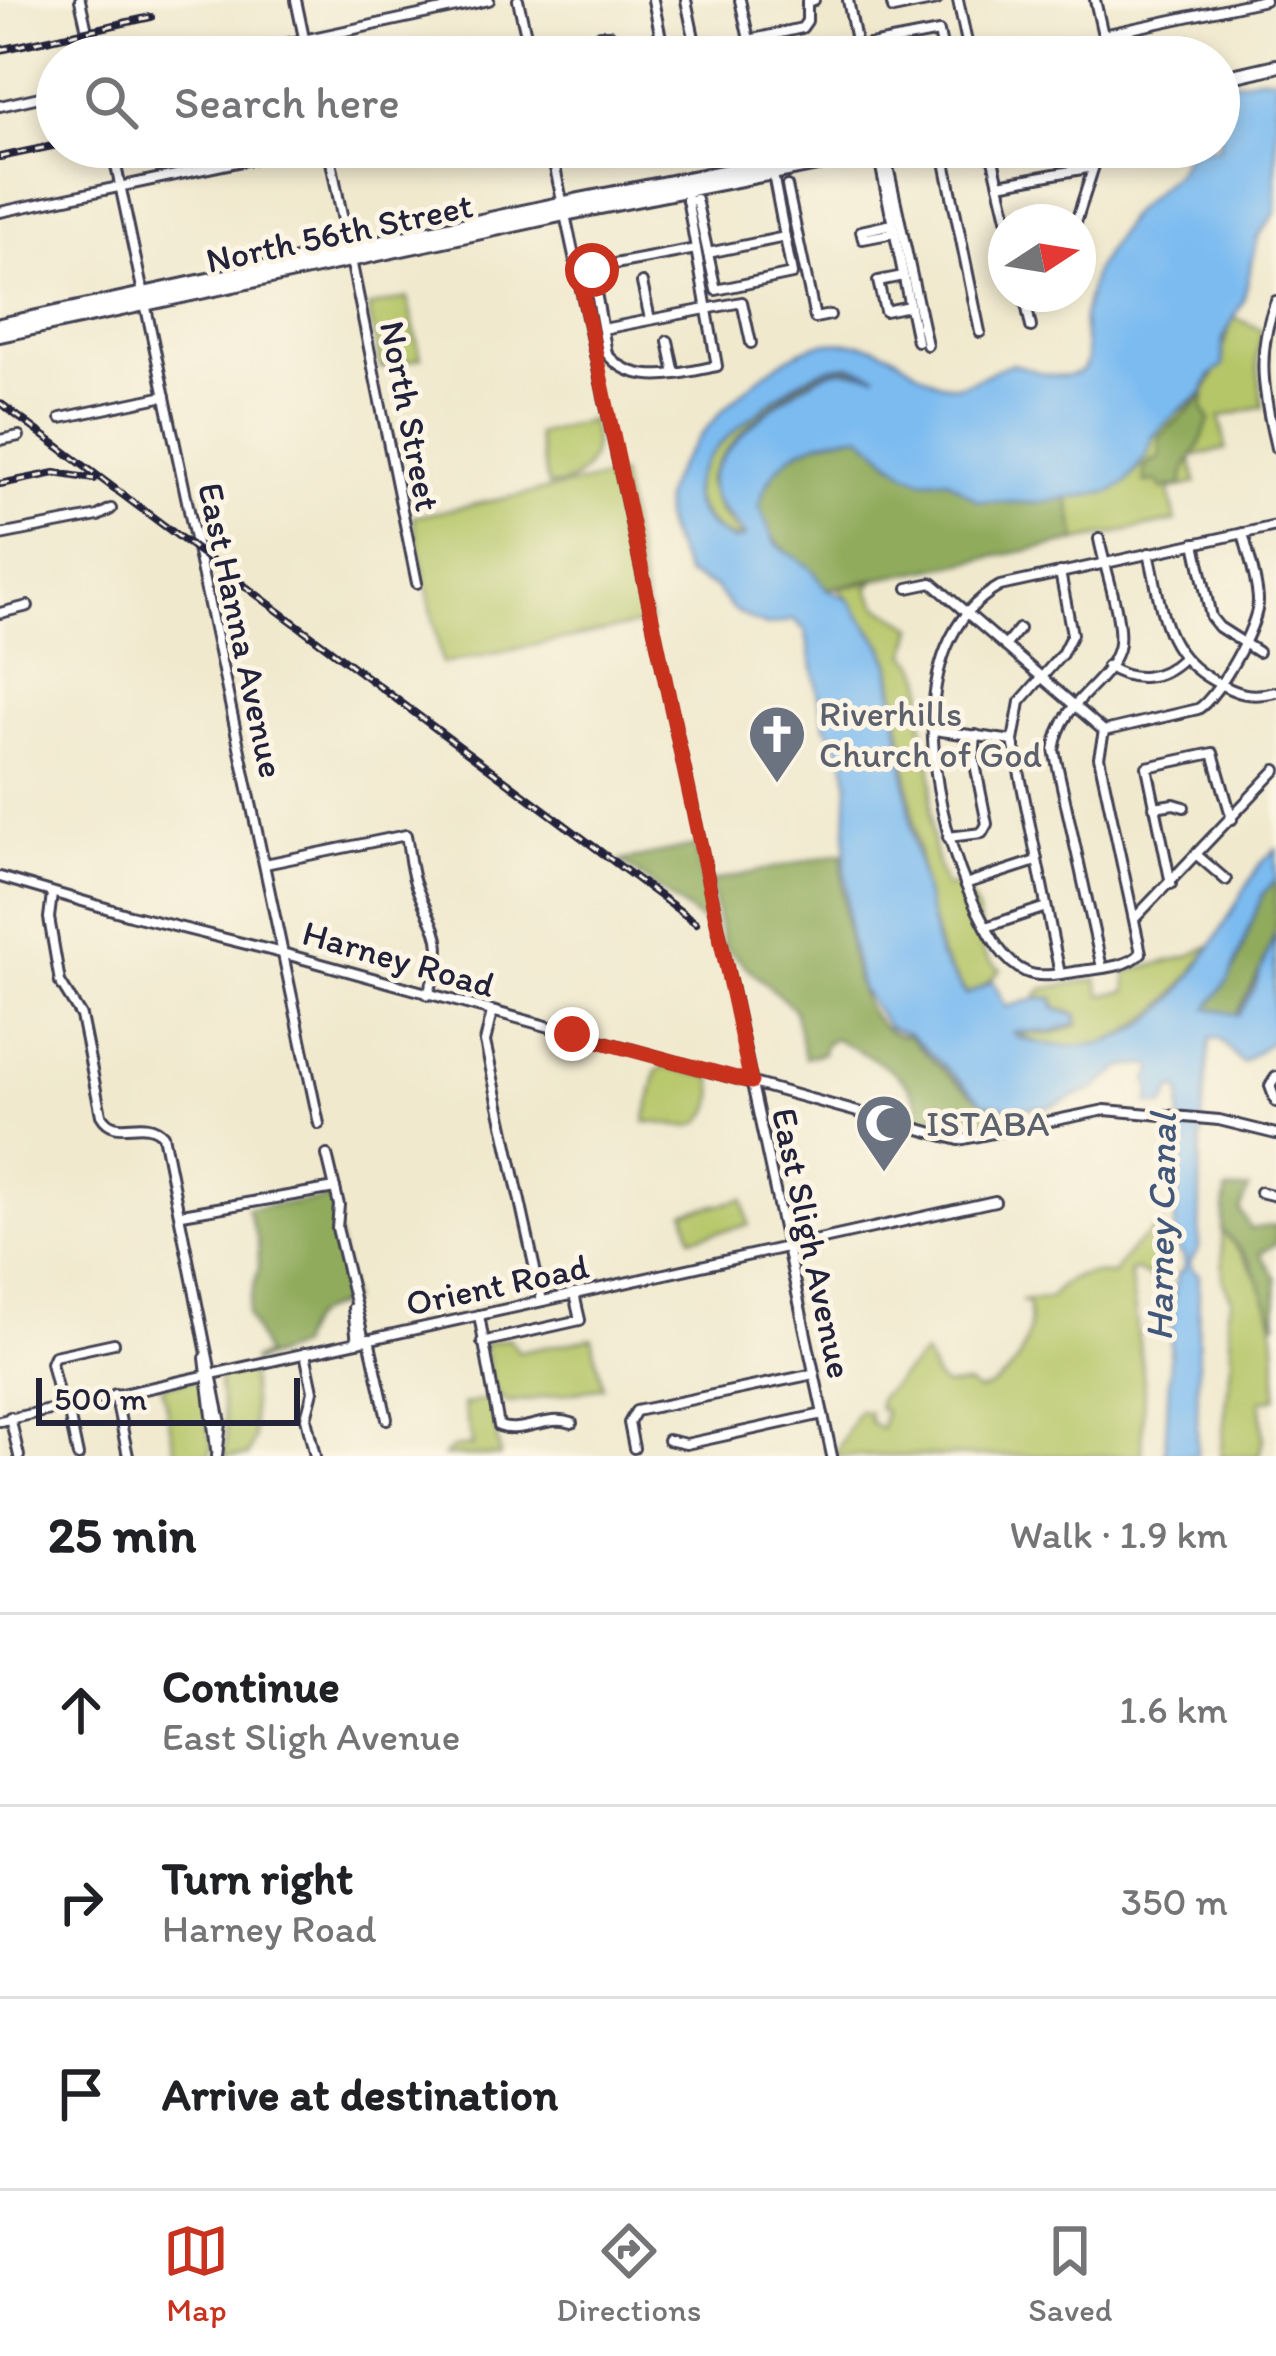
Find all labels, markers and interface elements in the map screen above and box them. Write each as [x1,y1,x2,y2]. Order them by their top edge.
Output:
search box [36,36,1240,168]
icon: search [78,69,144,135]
text: Search here [174,75,400,129]
street label: North 56th Street [202,183,476,282]
north arrow [988,204,1096,312]
route start [565,243,619,297]
street label: North Street [371,317,450,515]
street label: East Hanna Avenue [189,479,294,782]
place label: Riverhills Church of God [819,692,1042,776]
church icon: Riverhills Church of God [746,703,808,785]
street label: Harney Road [298,911,500,1006]
route end [545,1007,599,1061]
mosque icon: ISTABA [853,1092,915,1174]
place label: ISTABA [926,1102,1050,1145]
street label: East Sligh Avenue [763,1104,862,1382]
water label: Harney Canal [1135,1110,1186,1341]
street label: Orient Road [402,1244,593,1325]
scale bar [36,1372,300,1425]
text: 500 m [54,1379,147,1418]
text: 25 min [48,1504,196,1565]
text: Walk · 1.9 km [1009,1511,1228,1558]
text: Continue [162,1659,340,1713]
icon: ahead [48,1677,114,1743]
text: 1.6 km [1119,1686,1228,1733]
text: East Sligh Avenue [162,1713,460,1760]
text: Turn right [162,1851,353,1905]
icon: right [48,1869,114,1935]
text: 350 m [1121,1878,1228,1925]
text: Harney Road [162,1905,377,1952]
icon: arrive [48,2061,114,2127]
text: Arrive at destination [162,2067,558,2121]
tab: Map [163,2218,229,2329]
tab: Directions [556,2218,701,2329]
tab: Saved [1028,2218,1113,2329]

